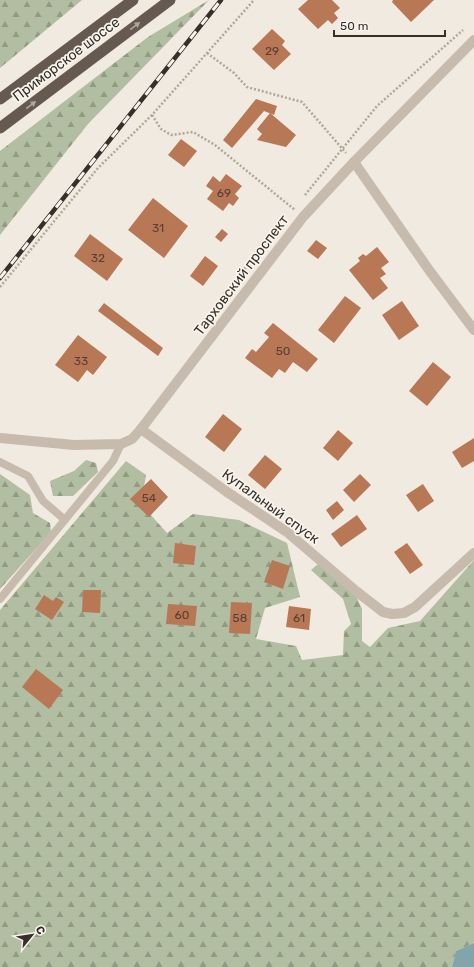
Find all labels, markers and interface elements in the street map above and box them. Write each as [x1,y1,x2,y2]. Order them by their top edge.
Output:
scale bar [334,12,445,38]
street label: Приморское шоссе [10,14,123,105]
text: 50 m [340,19,368,33]
one-way arrow [130,23,140,31]
house number: 29 [265,44,279,58]
one-way arrow [26,101,37,109]
house number: 69 [217,186,231,200]
street label: Тарховский проспект [191,212,292,339]
house number: 31 [152,221,164,235]
house number: 32 [91,251,105,265]
house number: 50 [276,344,290,358]
house number: 33 [74,354,88,368]
street label: Купальный спуск [219,465,323,548]
house number: 54 [142,491,157,505]
house number: 60 [175,608,189,622]
house number: 58 [233,611,247,625]
house number: 61 [293,611,305,625]
north arrow [12,915,52,955]
text: С [33,924,48,937]

